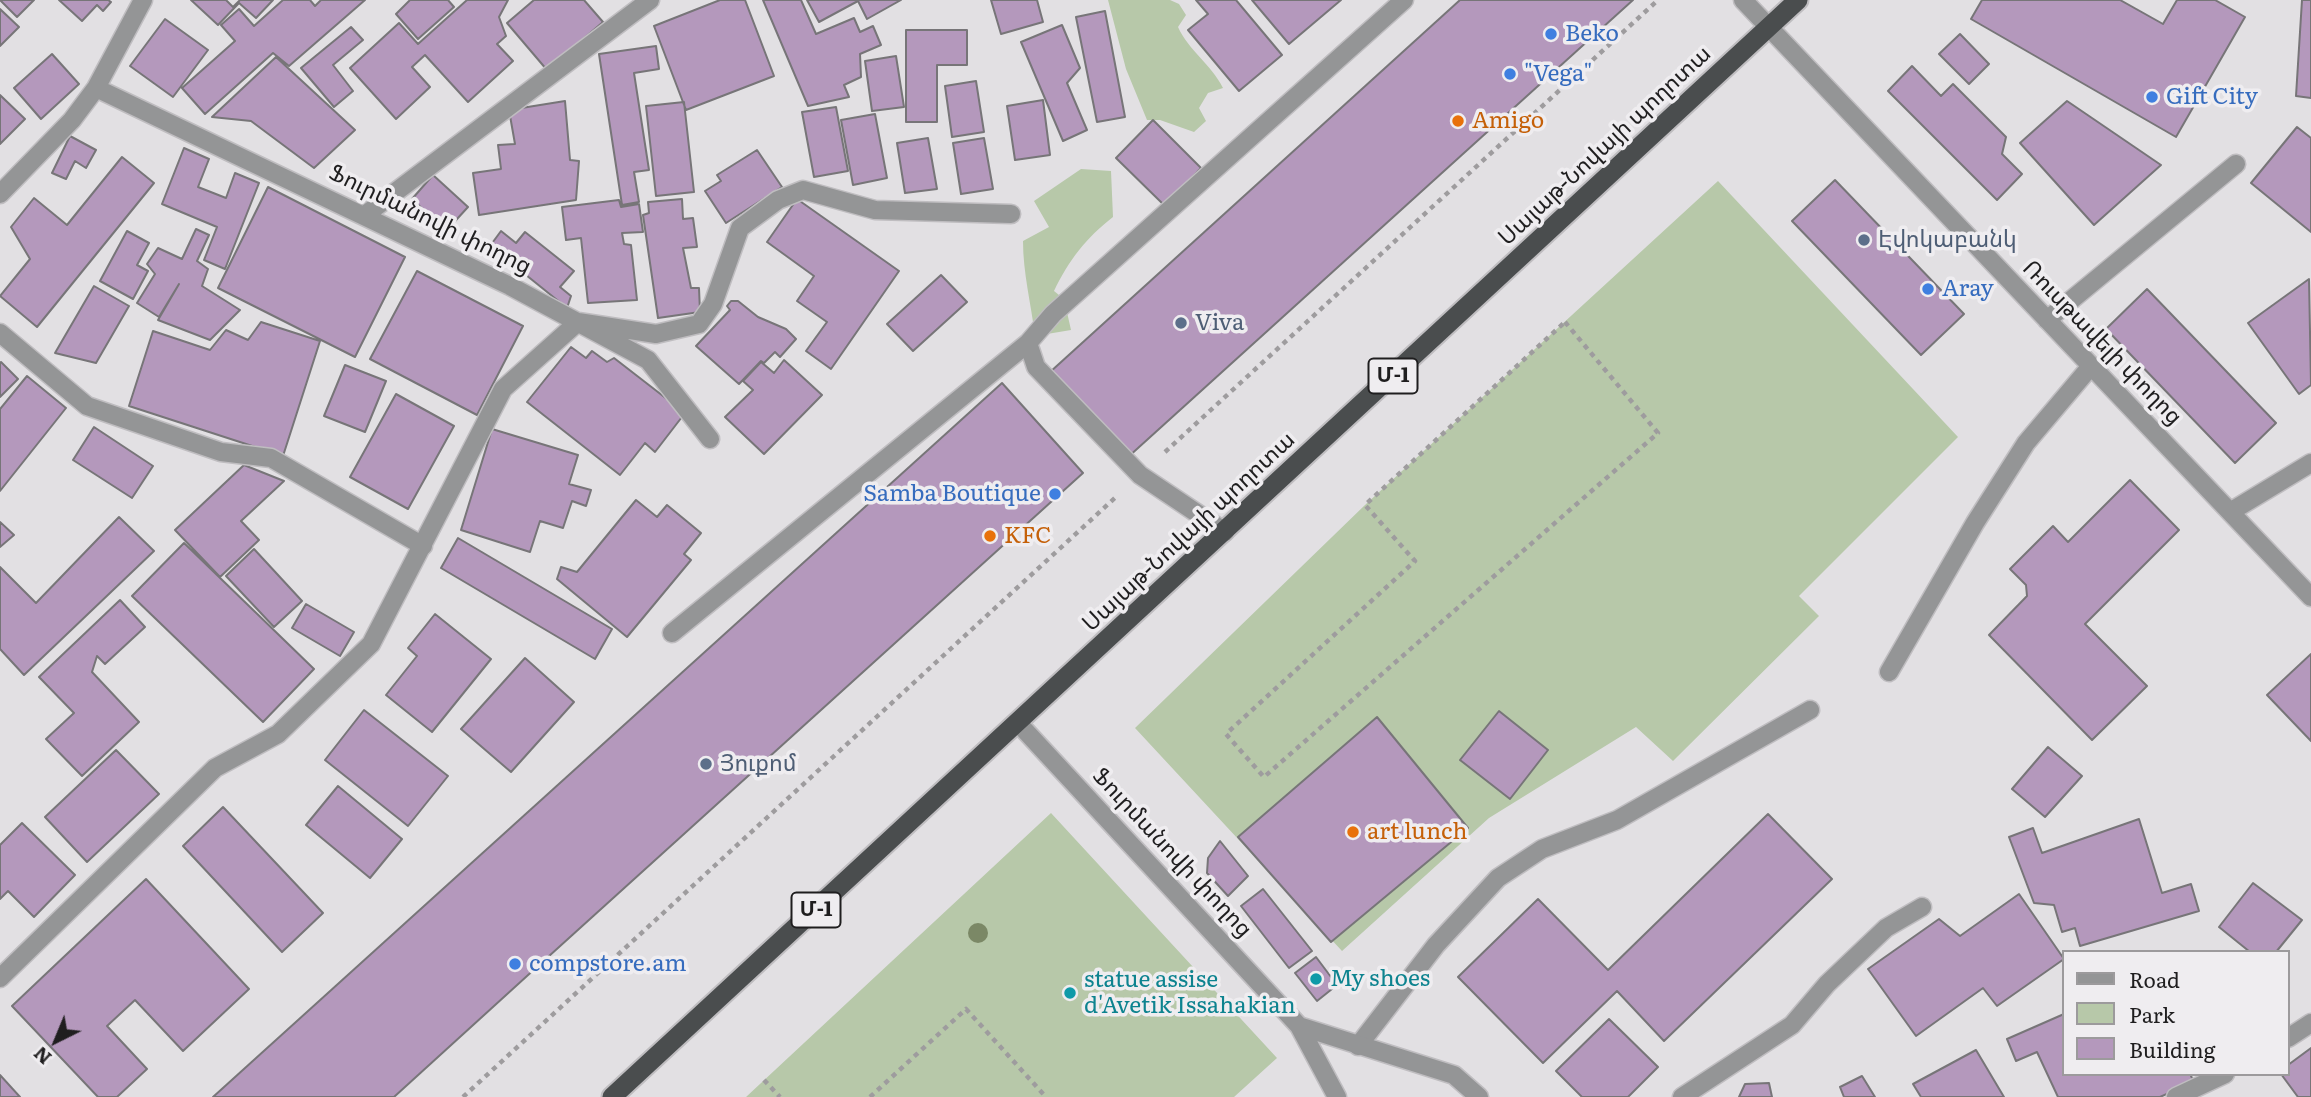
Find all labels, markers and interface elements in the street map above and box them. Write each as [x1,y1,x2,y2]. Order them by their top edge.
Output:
place label: Beko [1565,20,1619,48]
marker: Beko [1543,26,1559,42]
street label: Սայաթ-Նովայի պողոտա [1493,40,1717,252]
place label: "Vega" [1524,60,1592,88]
marker: "Vega" [1502,66,1518,82]
place label: Gift City [2166,83,2258,111]
marker: Gift City [2144,89,2160,105]
place label: Amigo [1472,107,1544,135]
marker: Amigo [1450,113,1466,129]
street label: Ֆուրմանովի փողոց [324,159,536,281]
place label: Էվոկաբանկ [1878,226,2017,254]
marker: Էվոկաբանկ [1856,232,1872,248]
street label: Ռուսթավելի փողոց [2016,255,2188,431]
place label: Aray [1942,275,1994,303]
marker: Aray [1920,281,1936,297]
place label: Viva [1195,309,1244,337]
marker: Viva [1173,315,1189,331]
road number: Մ-1 [1368,358,1418,394]
street label: Սայաթ-Նովայի պողոտա [1077,426,1301,638]
place label: Samba Boutique [863,480,1041,508]
marker: Samba Boutique [1047,486,1063,502]
place label: KFC [1004,522,1051,550]
marker: KFC [982,528,998,544]
place label: Յուքոմ [720,750,797,778]
marker: Յուքոմ [698,756,714,772]
street label: Ֆուրմանովի փողոց [1086,763,1258,943]
place label: art lunch [1367,818,1468,846]
marker: art lunch [1345,824,1361,840]
road number: Մ-1 [792,892,840,928]
place label: compstore.am [529,950,687,978]
legend [2062,950,2290,1076]
marker: compstore.am [507,956,523,972]
text: Road [2129,963,2180,994]
place label: My shoes [1330,965,1430,993]
place label: statue assise d'Avetik Issahakian [1084,966,1296,1020]
marker: My shoes [1308,971,1324,987]
marker: statue assise d'Avetik Issahakian [1062,985,1078,1001]
text: Park [2129,998,2175,1029]
north arrow [21,1006,91,1076]
text: Building [2129,1033,2215,1064]
text: N [26,1041,57,1072]

